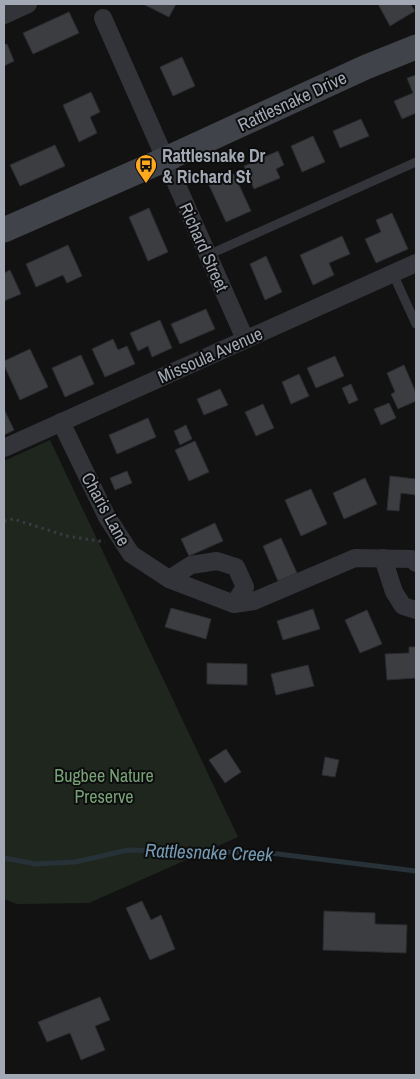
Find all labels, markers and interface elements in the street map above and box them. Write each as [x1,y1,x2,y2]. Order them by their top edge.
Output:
street label: Rattlesnake Drive [234,65,350,137]
place label: Rattlesnake Dr & Richard St [162,143,266,189]
bus stop icon: Rattlesnake Dr & Richard St [134,153,158,184]
street label: Richard Street [173,198,235,296]
street label: Missoula Avenue [154,321,266,389]
street label: Charis Lane [76,468,136,550]
park label: Bugbee Nature Preserve [54,763,154,809]
water label: Rattlesnake Creek [145,837,275,867]

